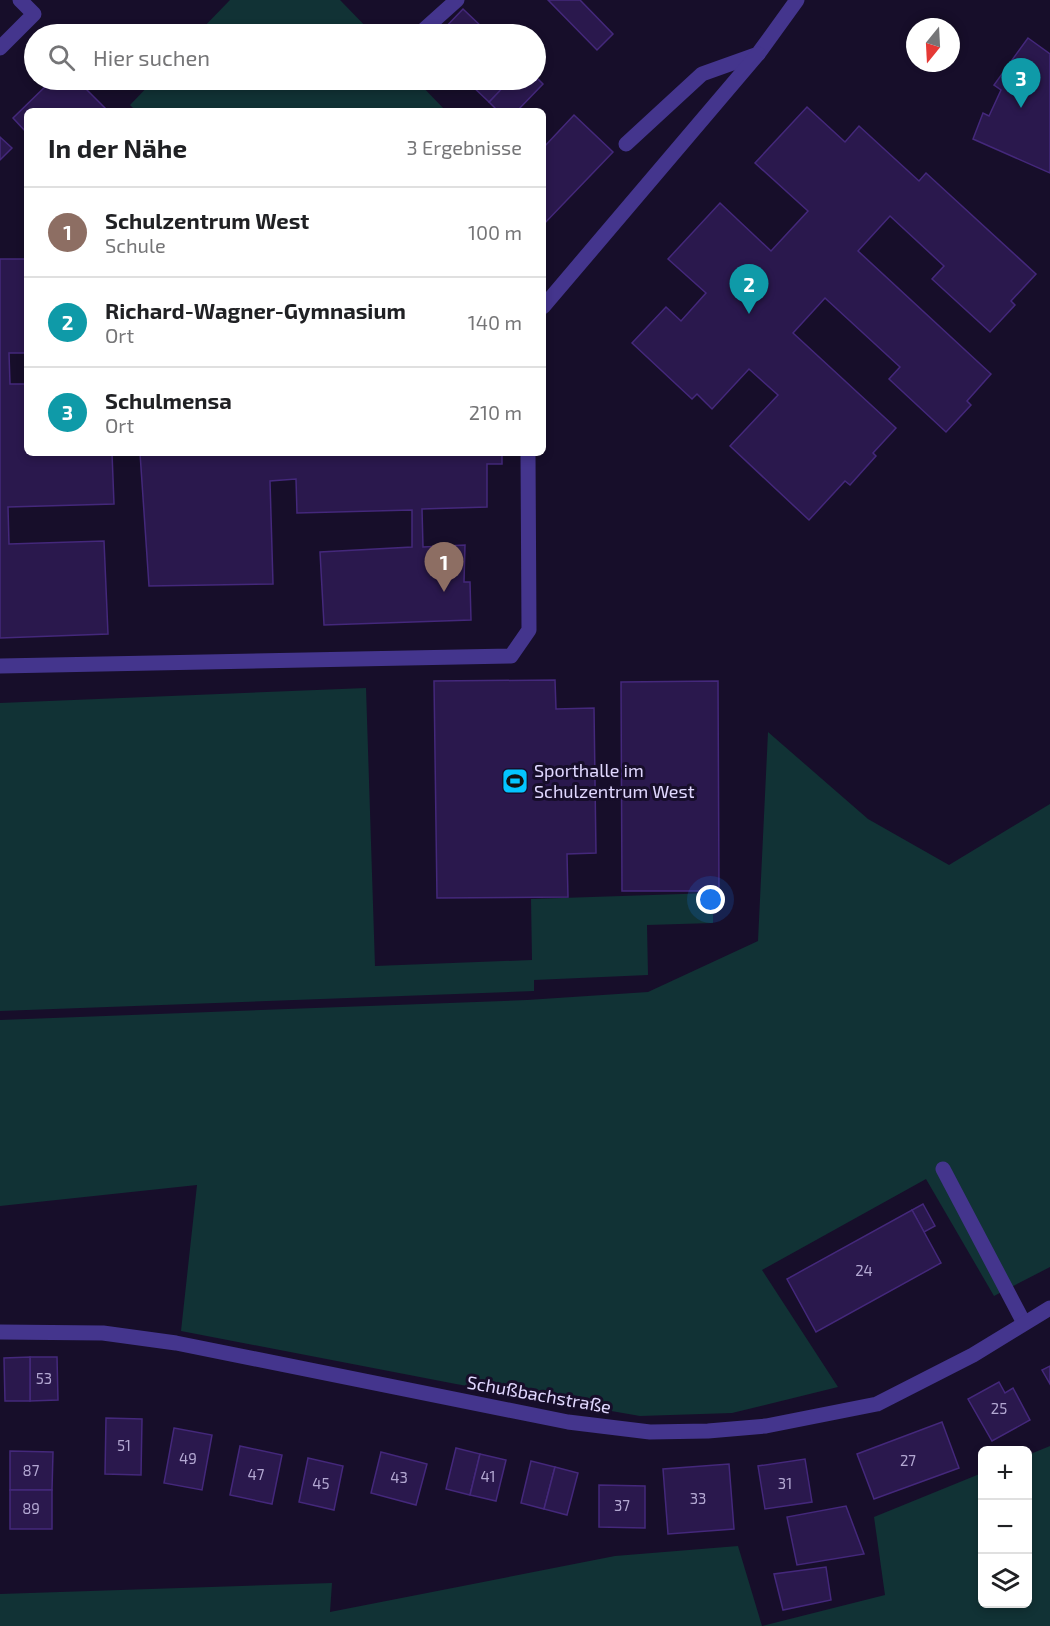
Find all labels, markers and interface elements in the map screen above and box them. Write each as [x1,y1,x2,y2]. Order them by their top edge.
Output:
north arrow [906,18,960,72]
search box [24,24,546,90]
icon: search [45,41,78,74]
text: Hier suchen [93,44,210,70]
pin: 3 [1002,58,1040,108]
text: In der Nähe [48,132,187,163]
text: 3 Ergebnisse [406,135,522,159]
text: Schulzentrum West [105,207,309,233]
text: 1 [63,220,72,244]
text: 100 m [468,220,522,244]
text: Schule [105,233,166,257]
pin: 2 [730,264,768,314]
text: Richard-Wagner-Gymnasium [105,297,406,323]
text: 2 [62,310,73,334]
text: 140 m [468,310,522,334]
text: Ort [105,323,134,347]
text: Schulmensa [105,387,232,413]
text: 3 [62,400,73,424]
text: 210 m [469,400,522,424]
text: Ort [105,413,134,437]
pin: 1 [424,542,464,592]
place label: Sporthalle im Schulzentrum West [534,759,695,802]
sports icon: Sporthalle im Schulzentrum West [500,766,530,796]
your location [696,885,725,914]
house number: 24 [855,1261,873,1279]
house number: 53 [36,1369,52,1387]
street label: Schußbachstraße [465,1370,613,1418]
house number: 25 [991,1399,1007,1417]
house number: 51 [117,1436,131,1454]
map controls [978,1446,1032,1608]
button: + [978,1446,1032,1500]
house number: 49 [179,1449,197,1467]
house number: 27 [900,1451,916,1469]
house number: 87 [23,1461,40,1479]
house number: 47 [248,1465,265,1483]
house number: 41 [480,1467,496,1485]
house number: 43 [390,1468,408,1486]
house number: 45 [312,1474,330,1492]
house number: 31 [778,1474,792,1492]
house number: 33 [690,1489,706,1507]
house number: 37 [614,1496,630,1514]
house number: 89 [22,1499,40,1517]
button: − [978,1500,1032,1554]
button: layers [978,1554,1032,1608]

